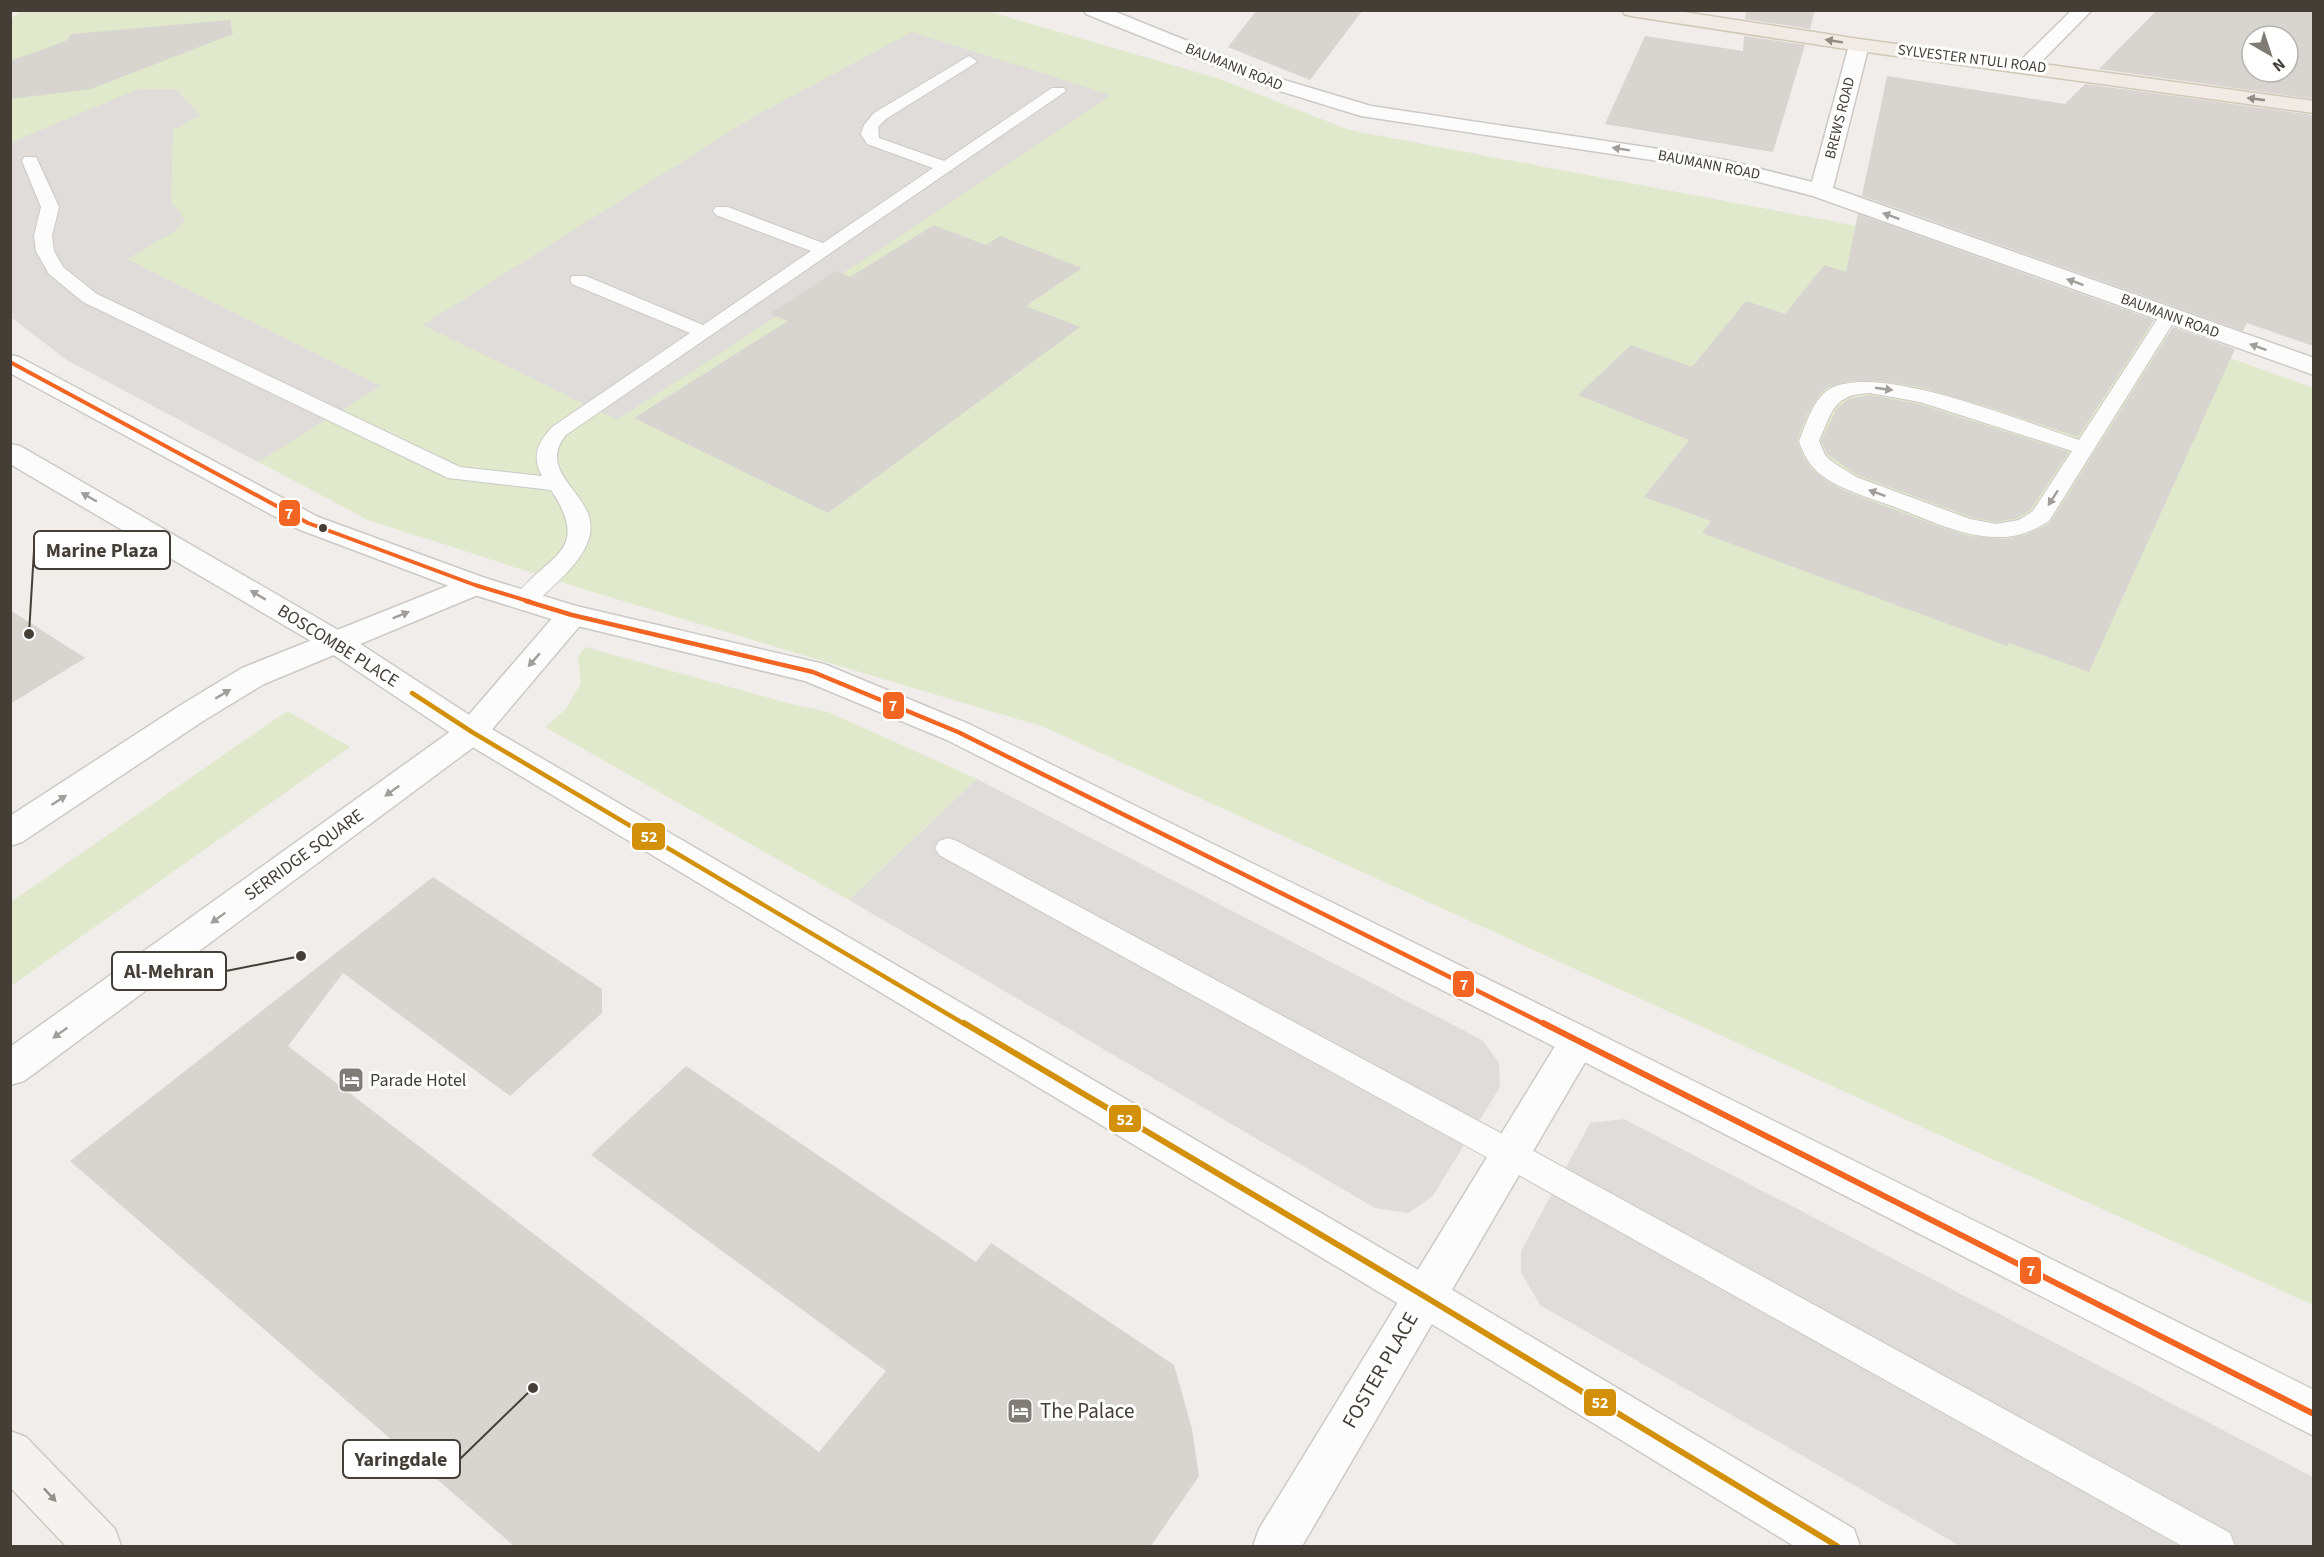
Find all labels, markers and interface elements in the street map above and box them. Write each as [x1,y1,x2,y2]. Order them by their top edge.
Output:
north arrow [2240,24,2300,84]
one-way arrow [1824,36,1843,45]
street label: BAUMANN ROAD [1182,38,1286,96]
street label: SYLVESTER NTULI ROAD [1897,39,2047,79]
text: N [2268,53,2290,77]
street label: BREWS ROAD [1820,75,1860,161]
one-way arrow [2246,94,2265,103]
one-way arrow [1611,144,1630,153]
street label: BAUMANN ROAD [1656,145,1762,185]
one-way arrow [1882,211,1900,221]
one-way arrow [2066,276,2084,286]
street label: BAUMANN ROAD [2118,288,2222,344]
one-way arrow [2249,342,2267,352]
one-way arrow [1874,384,1893,394]
one-way arrow [1868,487,1886,497]
one-way arrow [2047,490,2058,506]
one-way arrow [80,492,97,502]
line badge: 7 [278,499,301,527]
text: 7 [285,503,293,525]
unlabelled marker [317,522,329,534]
callout: Marine Plaza [34,531,170,569]
text: Marine Plaza [46,537,158,565]
one-way arrow [250,590,266,601]
street label: BOSCOMBE PLACE [272,599,404,693]
one-way arrow [392,610,410,620]
one-way arrow [528,652,541,668]
one-way arrow [215,689,231,700]
line badge: 7 [882,691,905,720]
text: 7 [889,695,897,717]
one-way arrow [385,785,401,797]
one-way arrow [51,795,68,806]
street label: SERRIDGE SQUARE [239,803,369,907]
line badge: 52 [631,822,666,851]
text: 52 [641,826,657,848]
one-way arrow [210,912,226,924]
callout: Al-Mehran [112,952,226,990]
text: Al-Mehran [123,958,214,986]
line badge: 7 [1452,970,1475,998]
text: 7 [1460,974,1468,996]
one-way arrow [52,1027,68,1039]
hotel icon: Parade Hotel [336,1065,366,1095]
place label: Parade Hotel [370,1068,466,1093]
line badge: 52 [1108,1104,1142,1133]
text: 52 [1117,1109,1133,1131]
line badge: 7 [2019,1256,2042,1285]
text: 7 [2027,1260,2035,1282]
street label: FOSTER PLACE [1335,1306,1425,1434]
line badge: 52 [1583,1388,1617,1417]
text: 52 [1592,1392,1608,1414]
hotel icon: The Palace [1005,1396,1035,1426]
place label: The Palace [1040,1396,1134,1426]
callout: Yaringdale [343,1440,460,1478]
text: Yaringdale [354,1446,447,1474]
one-way arrow [43,1488,57,1502]

